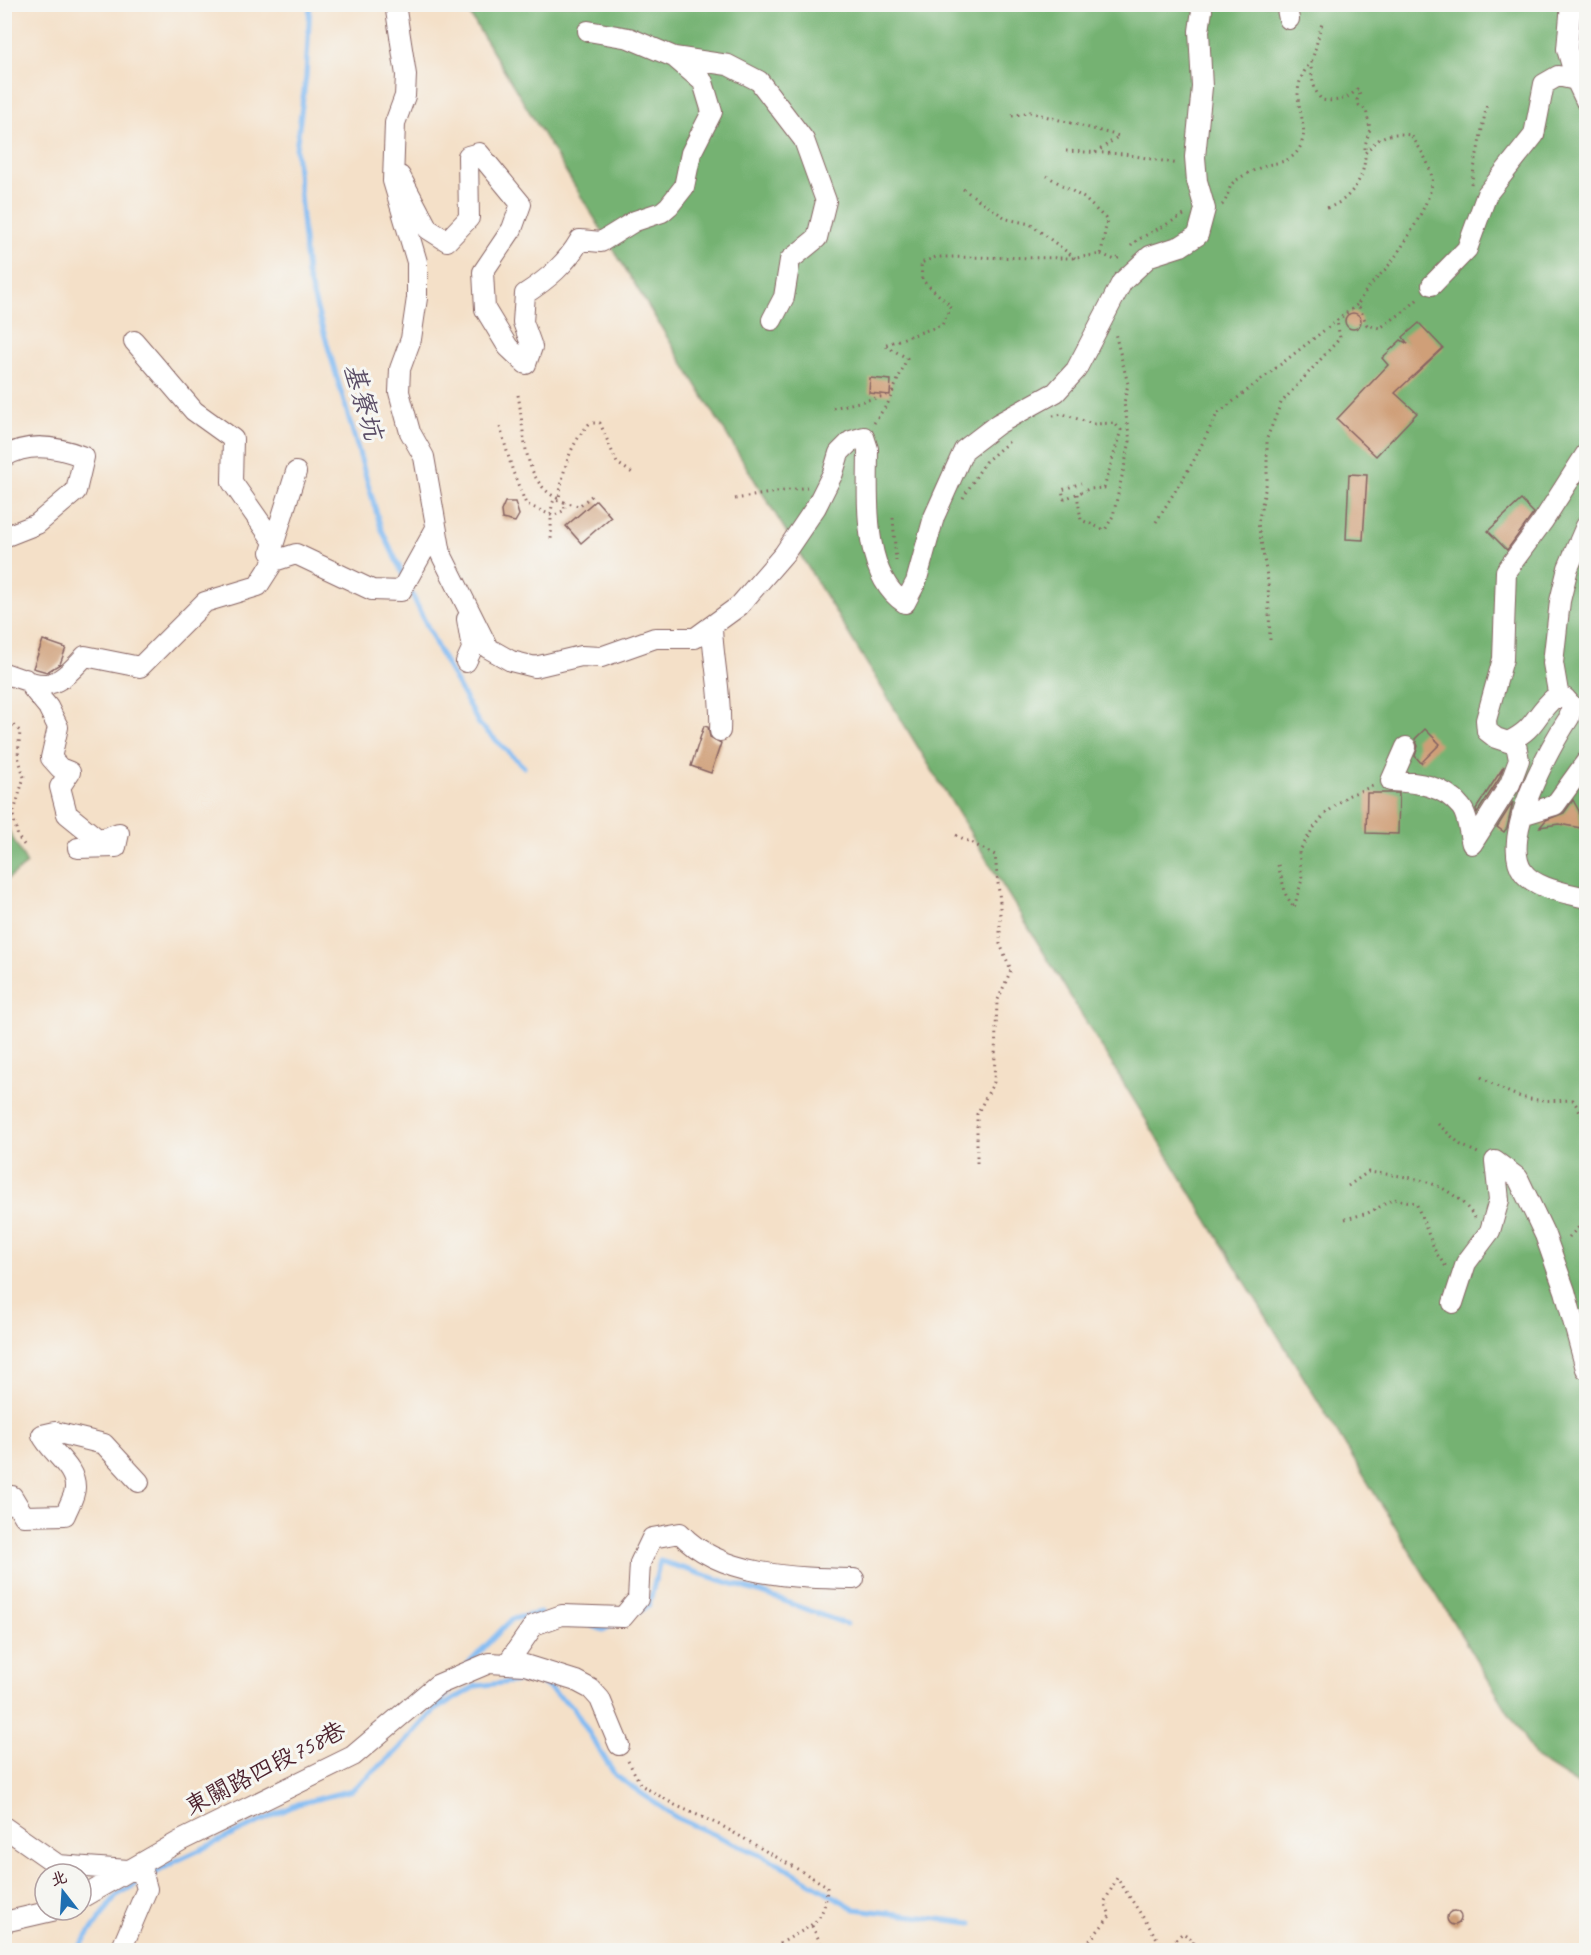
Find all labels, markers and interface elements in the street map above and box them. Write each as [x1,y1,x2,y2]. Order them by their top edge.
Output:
water label: 基寮坑 [337,359,391,446]
street label: 東關路四段758巷 [180,1715,350,1821]
north arrow [33,1862,93,1922]
text: 北 [48,1867,69,1891]

